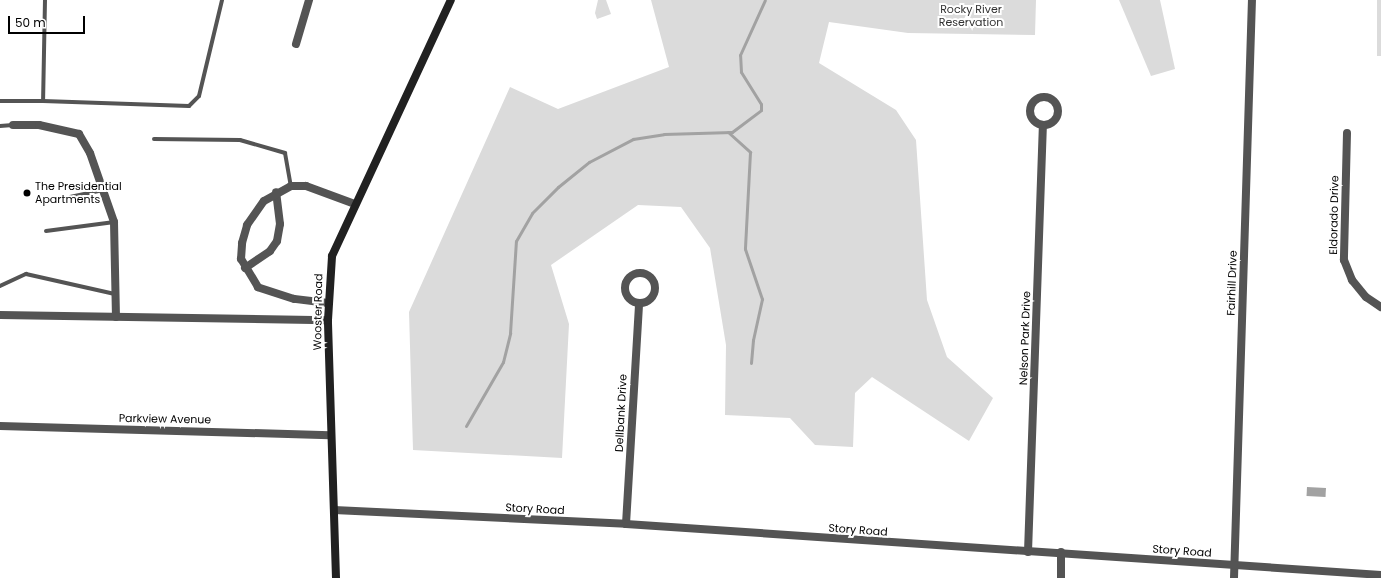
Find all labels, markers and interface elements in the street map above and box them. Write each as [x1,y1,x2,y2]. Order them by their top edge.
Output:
park label: Rocky River Reservation [939,3,1003,29]
scale bar [10,8,87,34]
text: 50 m [15,14,46,31]
street label: Eldorado Drive [1327,175,1341,255]
place label: The Presidential Apartments [35,180,122,206]
marker: The Presidential Apartments [22,188,32,198]
street label: Fairhill Drive [1224,250,1240,316]
street label: Wooster Road [311,273,325,351]
street label: Nelson Park Drive [1017,291,1033,385]
street label: Dellbank Drive [612,374,630,452]
street label: Parkview Avenue [119,412,211,426]
street label: Story Road [505,501,565,517]
street label: Story Road [828,521,888,539]
street label: Story Road [1152,542,1212,560]

